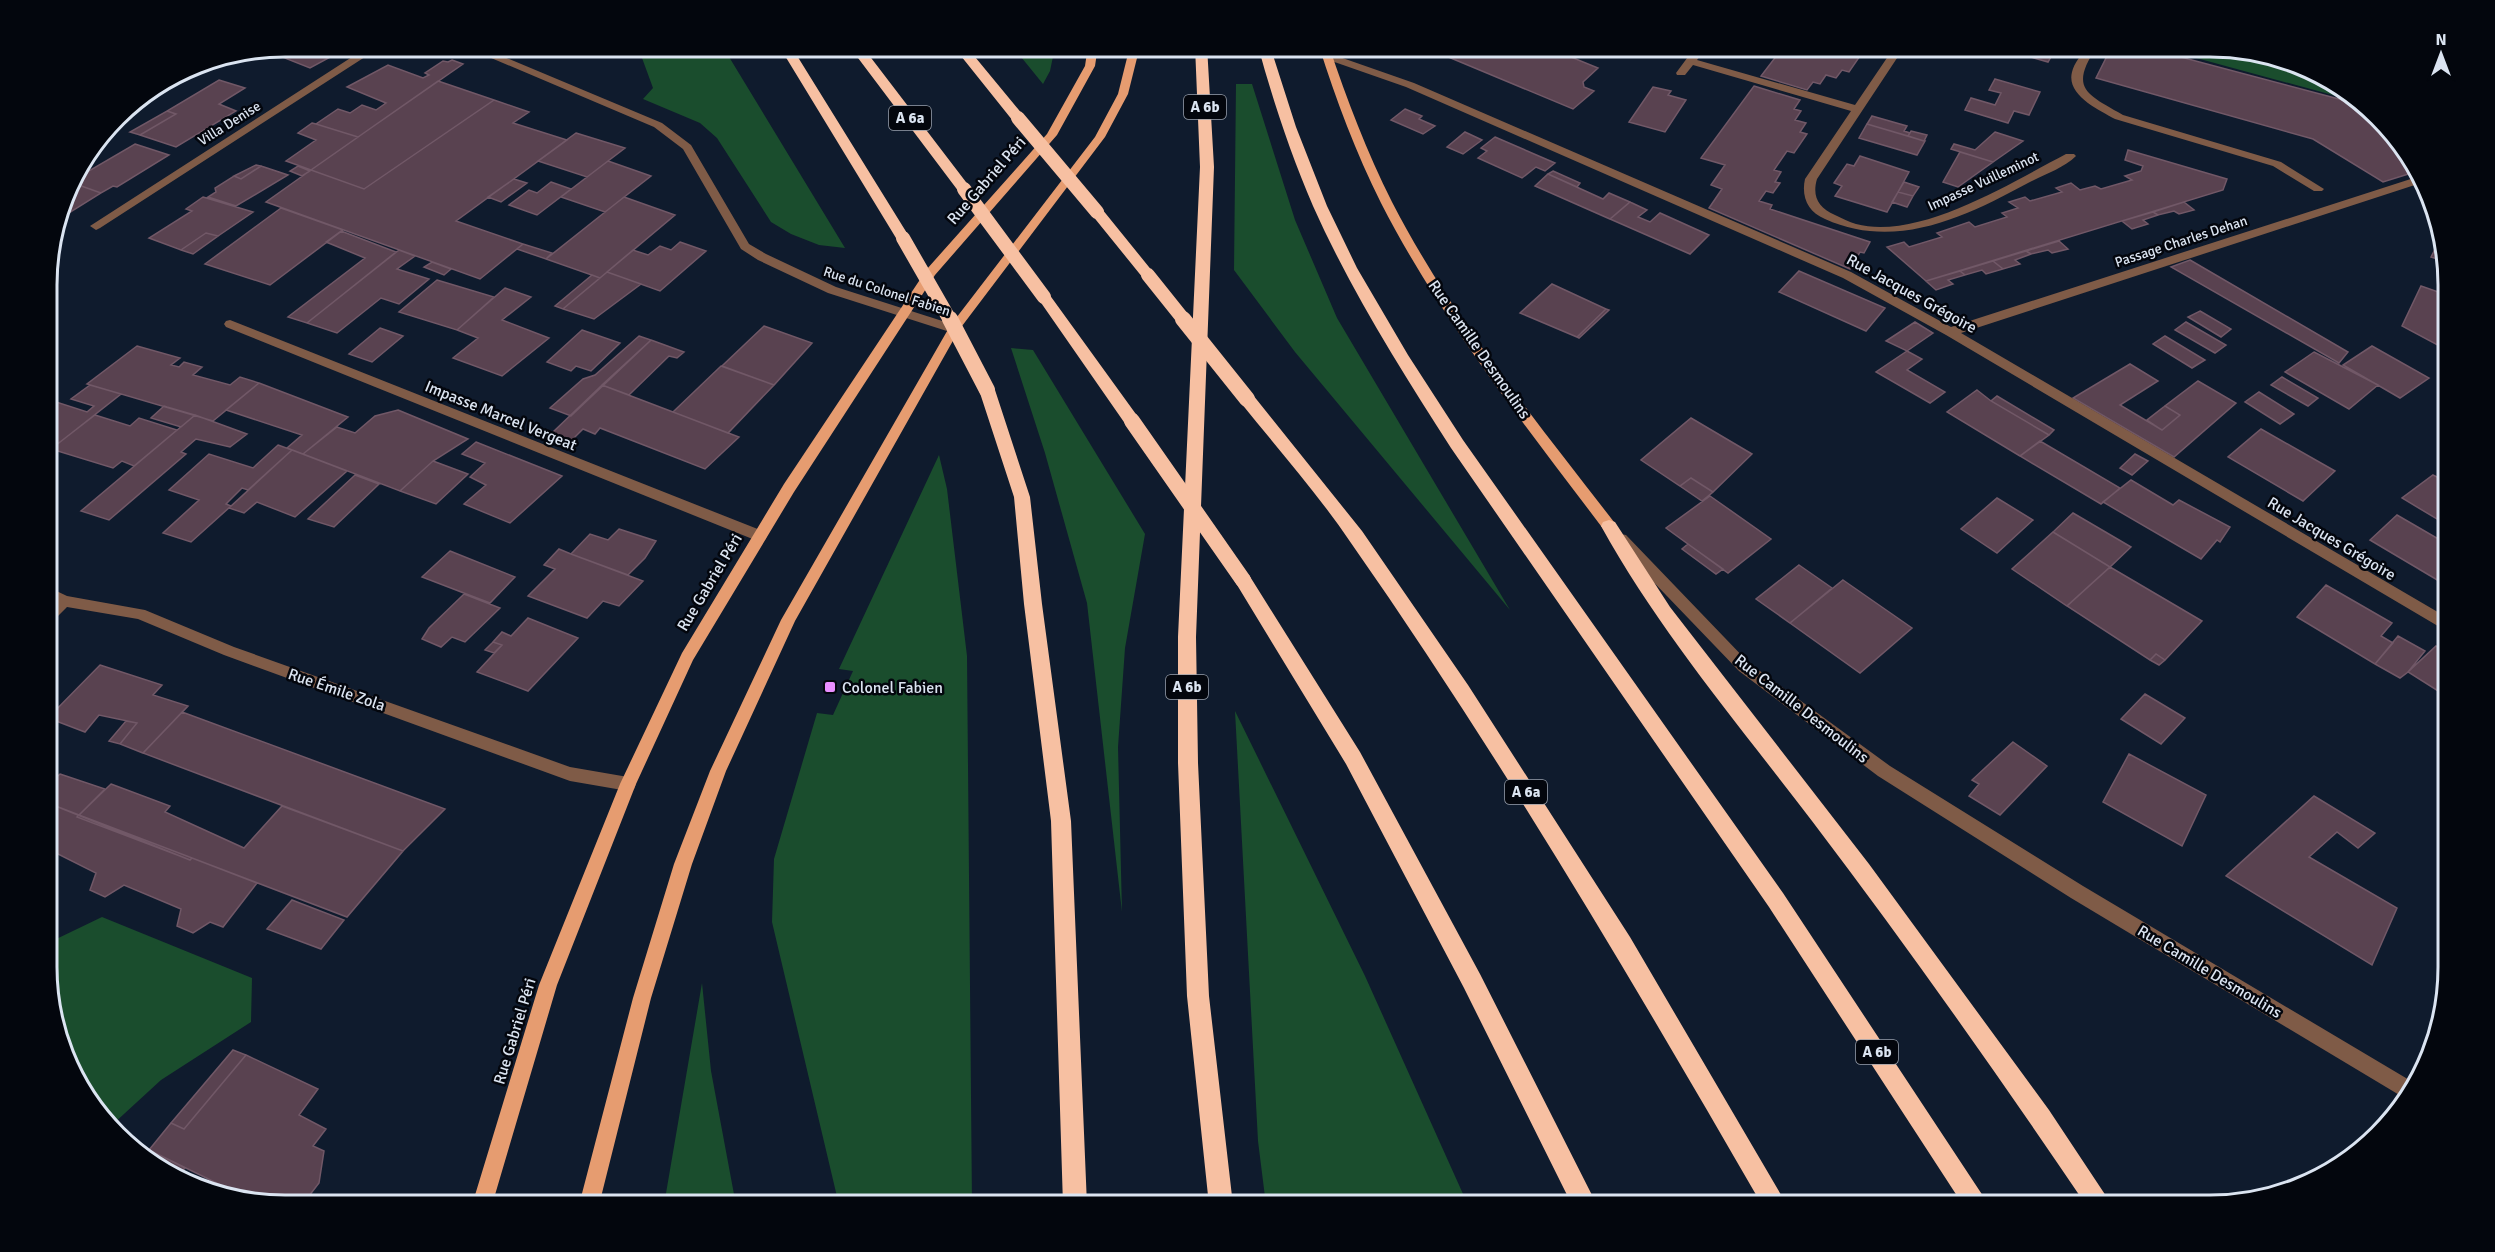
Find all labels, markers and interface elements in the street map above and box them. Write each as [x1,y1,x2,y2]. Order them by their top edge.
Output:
north arrow [2411,24,2471,84]
text: N [2435,30,2447,50]
road number: A 6b [1184,95,1226,119]
street label: Villa Denise [195,97,264,149]
road number: A 6a [889,106,931,130]
street label: Rue Gabriel Péri [943,133,1030,229]
street label: Impasse Vuilleminot [1925,148,2042,215]
street label: Passage Charles Dehan [2113,212,2250,271]
street label: Rue Jacques Grégoire [1843,250,1980,338]
street label: Rue du Colonel Fabien [821,263,952,320]
street label: Rue Camille Desmoulins [1424,276,1535,423]
street label: Impasse Marcel Vergeat [422,376,580,456]
street label: Rue Jacques Grégoire [2264,493,2399,585]
street label: Rue Gabriel Péri [673,530,747,635]
street label: Rue Camille Desmoulins [1730,650,1872,767]
street label: Rue Émile Zola [285,664,388,716]
road number: A 6b [1166,675,1208,699]
place label: Colonel Fabien [842,678,943,698]
marker: Colonel Fabien [823,680,837,694]
road number: A 6a [1505,780,1547,804]
street label: Rue Camille Desmoulins [2134,921,2285,1023]
street label: Rue Gabriel Péri [489,976,541,1087]
road number: A 6b [1856,1040,1898,1064]

